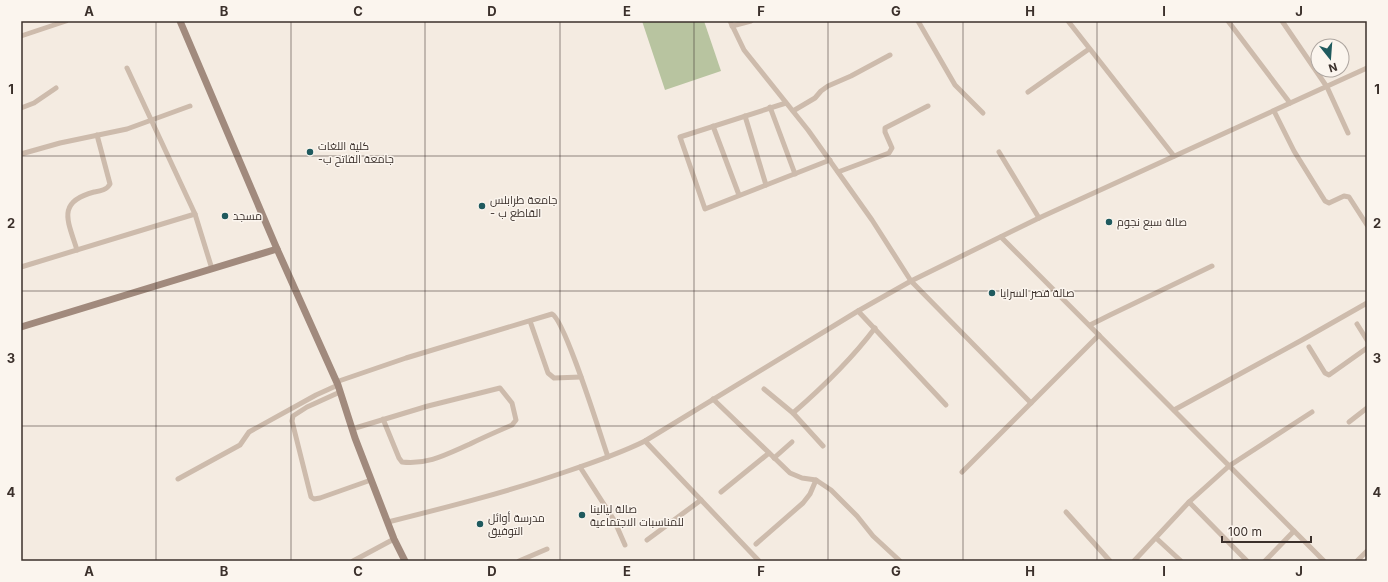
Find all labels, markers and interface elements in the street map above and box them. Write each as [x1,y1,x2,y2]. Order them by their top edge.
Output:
text: A [84,3,94,19]
text: B [220,3,229,19]
text: C [353,3,363,19]
text: D [487,3,497,19]
text: E [623,3,631,19]
text: F [757,3,765,19]
text: G [891,3,901,19]
text: H [1025,3,1035,19]
text: I [1162,3,1166,19]
text: J [1295,3,1303,19]
north arrow [1310,38,1350,78]
text: N [1327,60,1339,75]
text: 1 [8,81,14,97]
text: 1 [1374,81,1380,97]
place label: كلية اللغات -جامعة الفاتح ب [318,139,394,167]
marker: كلية اللغات -جامعة الفاتح ب [305,147,315,157]
place label: جامعة طرابلس - القاطع ب [490,193,557,221]
marker: جامعة طرابلس - القاطع ب [477,201,487,211]
place label: مسجد [233,209,262,223]
marker: مسجد [220,211,230,221]
text: 2 [7,215,15,231]
place label: صالة سبع نجوم [1117,215,1187,230]
text: 2 [1373,215,1381,231]
marker: صالة سبع نجوم [1104,217,1114,227]
place label: صالة قصر السرايا [1000,286,1075,300]
marker: صالة قصر السرايا [987,288,997,298]
text: 3 [7,350,15,366]
text: 3 [1373,350,1381,366]
text: 4 [7,484,16,500]
text: 4 [1373,484,1382,500]
place label: صالة ليالينا للمناسبات الاجتماعية [590,502,684,529]
marker: صالة ليالينا للمناسبات الاجتماعية [577,510,587,520]
place label: مدرسة أوائل التوفيق [488,511,545,538]
scale bar [1222,518,1311,544]
marker: مدرسة أوائل التوفيق [475,519,485,529]
text: 100 m [1228,524,1262,539]
text: A [84,563,94,579]
text: B [220,563,229,579]
text: C [353,563,363,579]
text: D [487,563,497,579]
text: E [623,563,631,579]
text: F [757,563,765,579]
text: G [891,563,901,579]
text: H [1025,563,1035,579]
text: I [1162,563,1166,579]
text: J [1295,563,1303,579]

